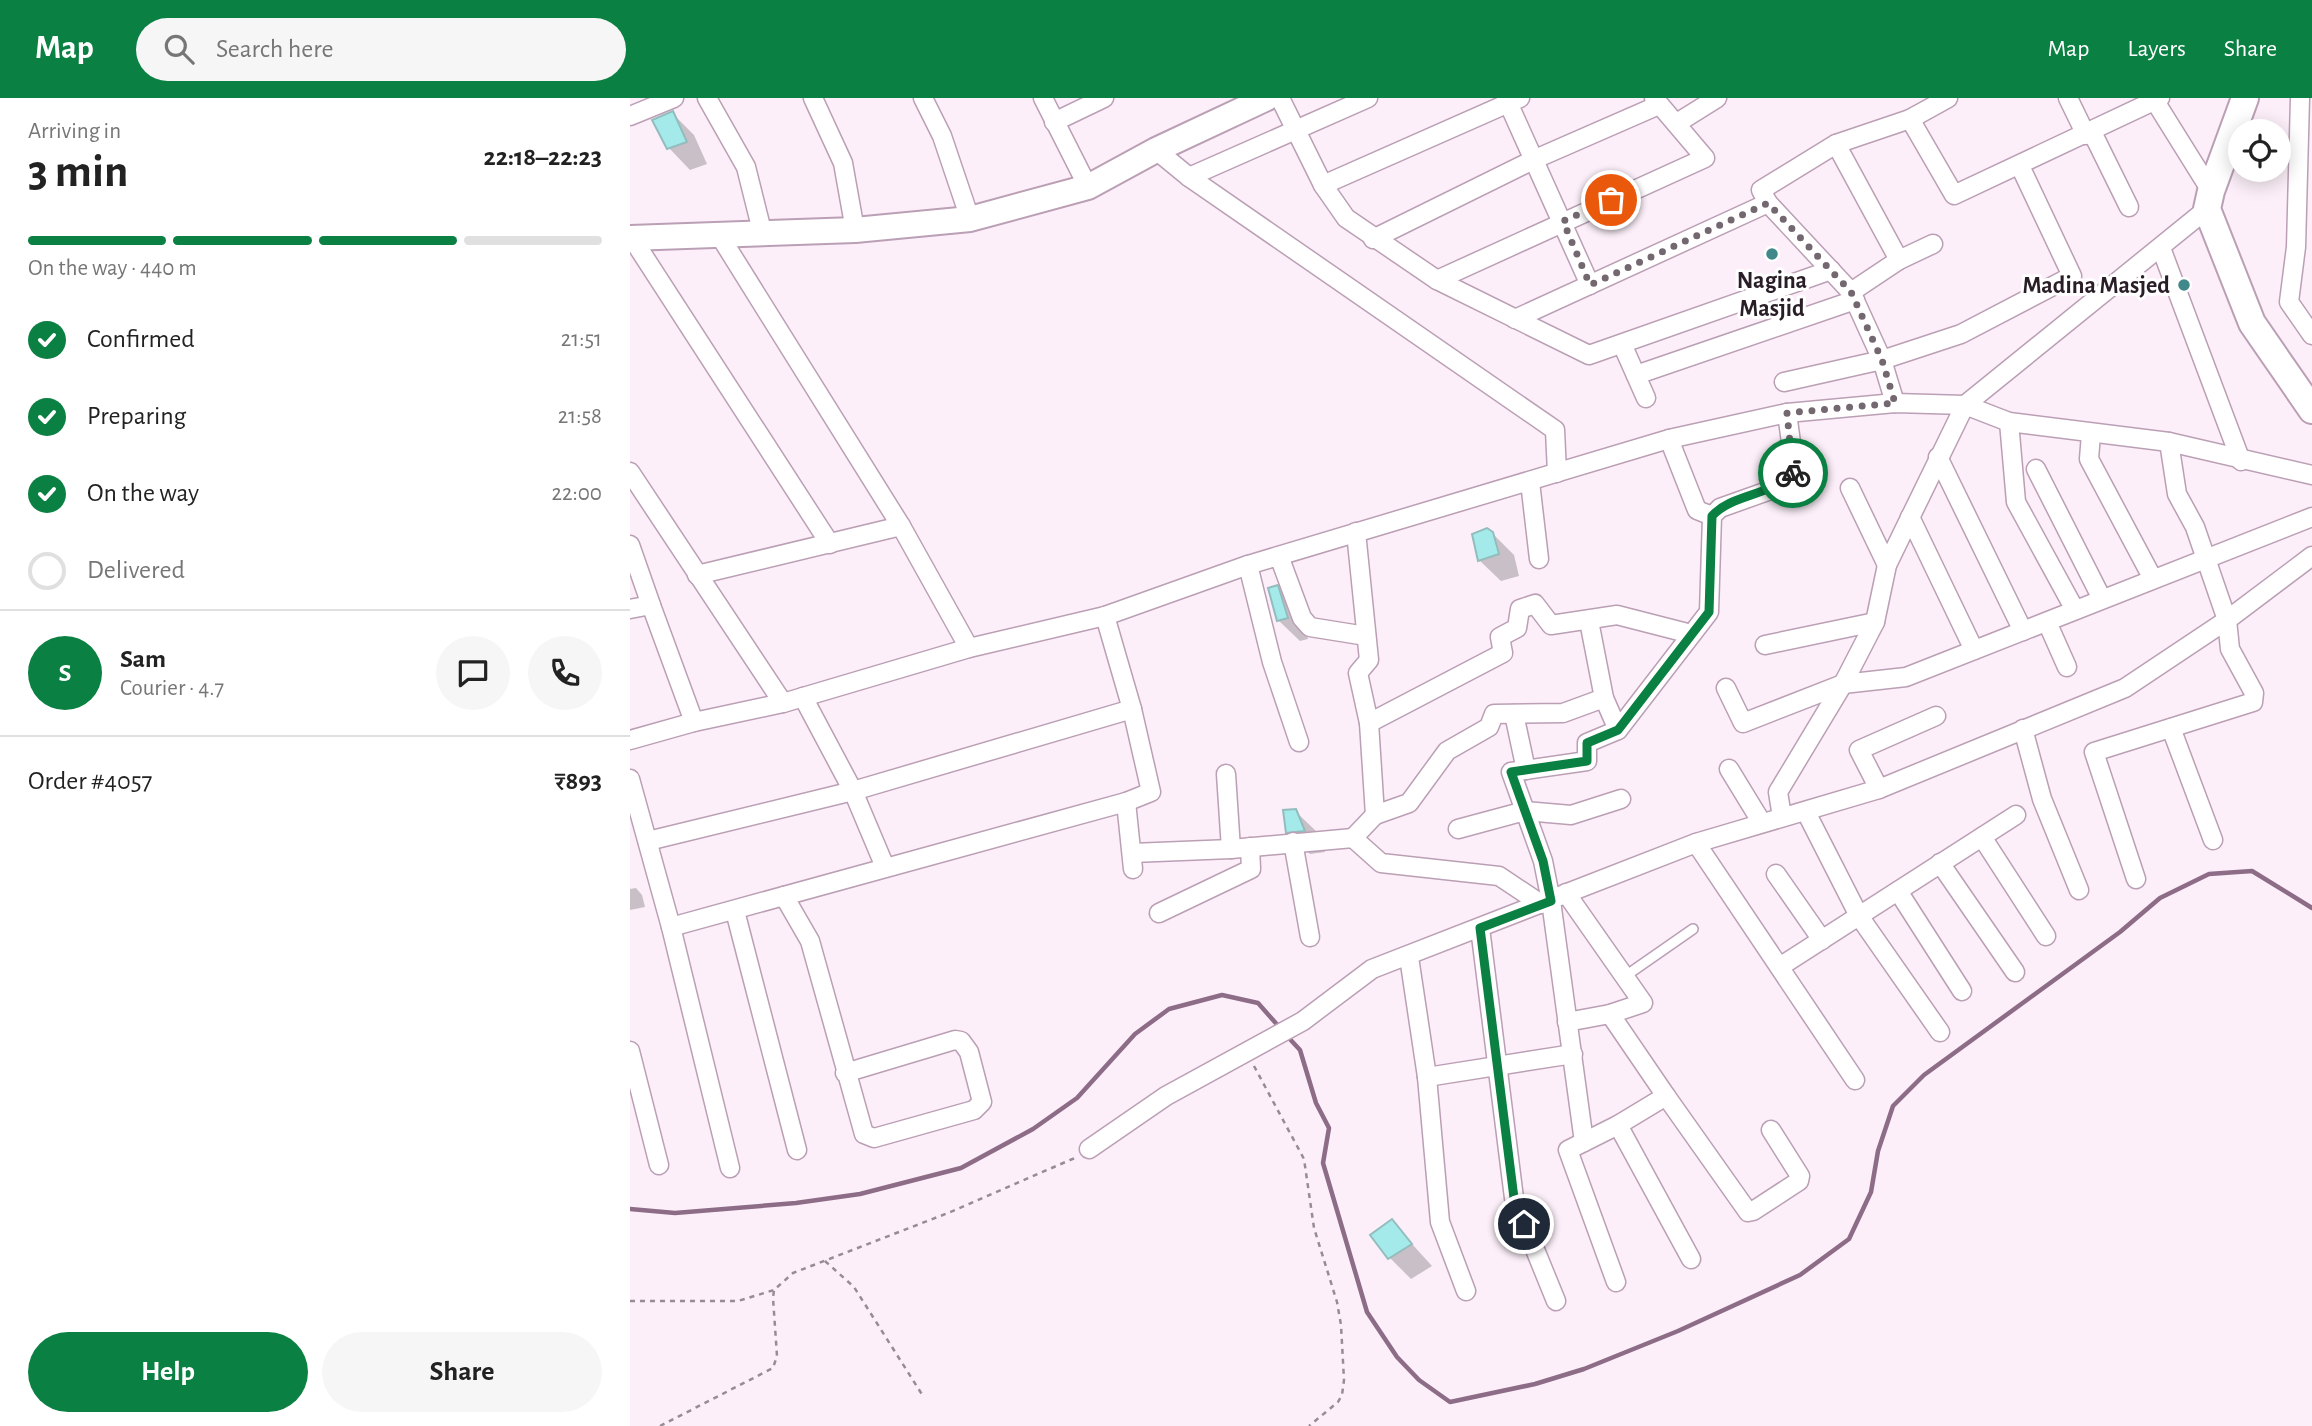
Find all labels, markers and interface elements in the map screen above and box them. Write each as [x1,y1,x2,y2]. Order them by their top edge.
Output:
search box [136,18,626,81]
icon: search [160,30,198,68]
text: Map [35,32,94,65]
text: Search here [216,36,334,62]
text: Map [2047,37,2089,61]
text: Layers [2127,37,2186,61]
text: Share [2224,37,2277,61]
map controls [2228,119,2291,182]
button: locate [2228,119,2291,182]
text: Arriving in [28,120,121,143]
text: 22:18–22:23 [483,144,602,170]
text: 3 min [28,149,128,195]
pin [1581,170,1641,230]
icon: bag [1592,181,1630,219]
marker: Nagina Masjid [1764,246,1780,262]
text: On the way · 440 m [28,257,197,280]
place label: Nagina Masjid [1737,269,1807,321]
place label: Madina Masjed [2022,274,2170,298]
marker: Madina Masjed [2176,277,2192,293]
icon: check [28,321,66,359]
text: Confirmed [87,326,195,352]
text: 21:51 [561,328,602,351]
icon: check [28,398,66,436]
text: Preparing [87,403,186,429]
text: 21:58 [558,405,602,428]
courier [1758,438,1828,508]
icon: bike [1774,454,1812,492]
icon: check [28,475,66,513]
text: On the way [87,480,199,506]
text: 22:00 [552,482,602,505]
text: Delivered [87,557,185,583]
button: chat [436,636,510,710]
button: phone [528,636,602,710]
text: Sam [120,646,166,672]
text: S [59,660,71,686]
text: Courier · 4.7 [120,677,224,700]
text: Order #4057 [28,768,152,794]
text: ₹893 [555,768,602,794]
pin [1494,1194,1554,1254]
icon: home [1505,1205,1543,1243]
button: Help [28,1332,308,1412]
button: Share [322,1332,602,1412]

